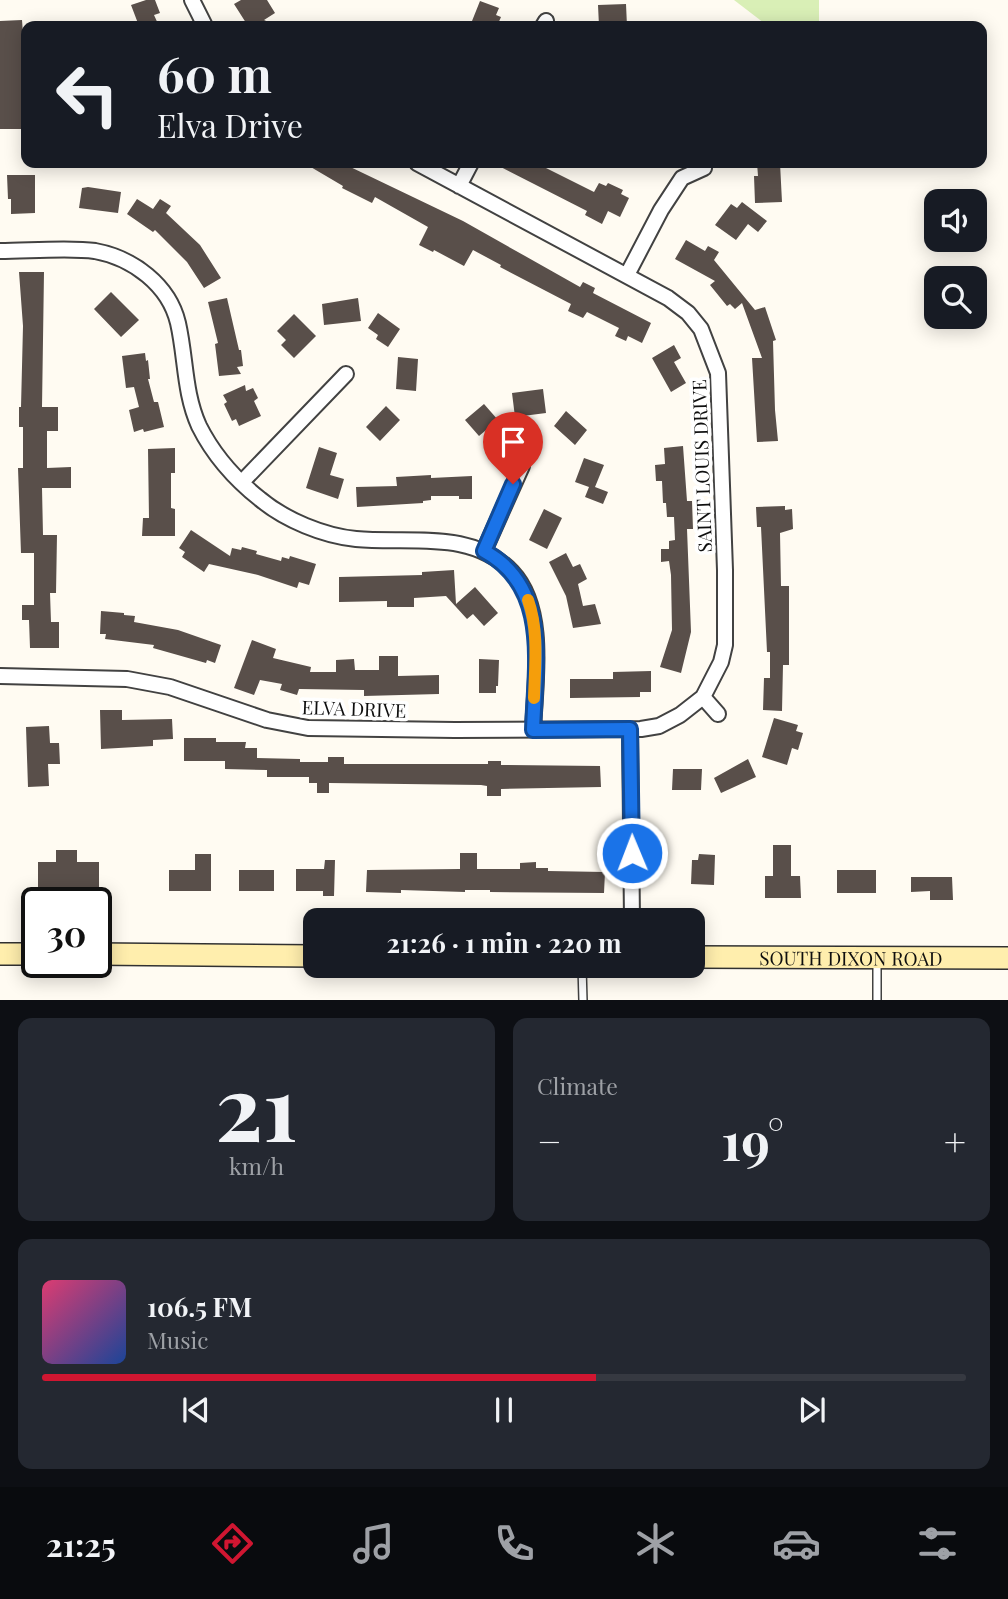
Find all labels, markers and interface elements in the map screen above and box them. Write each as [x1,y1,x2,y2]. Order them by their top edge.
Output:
text: 60 m [157,40,272,105]
icon: left [42,49,133,140]
text: Elva Drive [157,103,303,146]
map controls [924,189,987,329]
button: sound [924,189,987,252]
button: search [924,266,987,329]
street label: SAINT LOUIS DRIVE [685,379,717,553]
pin [483,412,543,484]
icon: arrive [494,423,532,461]
street label: ELVA DRIVE [301,693,407,723]
position arrow [595,816,669,890]
speed limit sign: 30 [21,887,112,978]
text: 21:26 · 1 min · 220 m [386,925,622,960]
street label: SOUTH DIXON ROAD [759,944,943,971]
text: 21 [215,1044,298,1165]
text: Climate [537,1070,618,1101]
text: 19° [721,1105,784,1174]
text: − [537,1115,562,1166]
text: + [944,1115,966,1166]
text: km/h [229,1150,284,1181]
text: 106.5 FM [147,1289,252,1324]
text: Music [147,1324,208,1355]
icon: previous [177,1391,215,1429]
icon: pause [485,1391,523,1429]
icon: next [793,1391,831,1429]
icon: directions [208,1519,257,1568]
icon: music [349,1519,398,1568]
icon: phone [490,1519,539,1568]
icon: climate [631,1519,680,1568]
icon: car [772,1519,821,1568]
icon: filters [913,1519,962,1568]
text: 21:25 [46,1522,116,1565]

